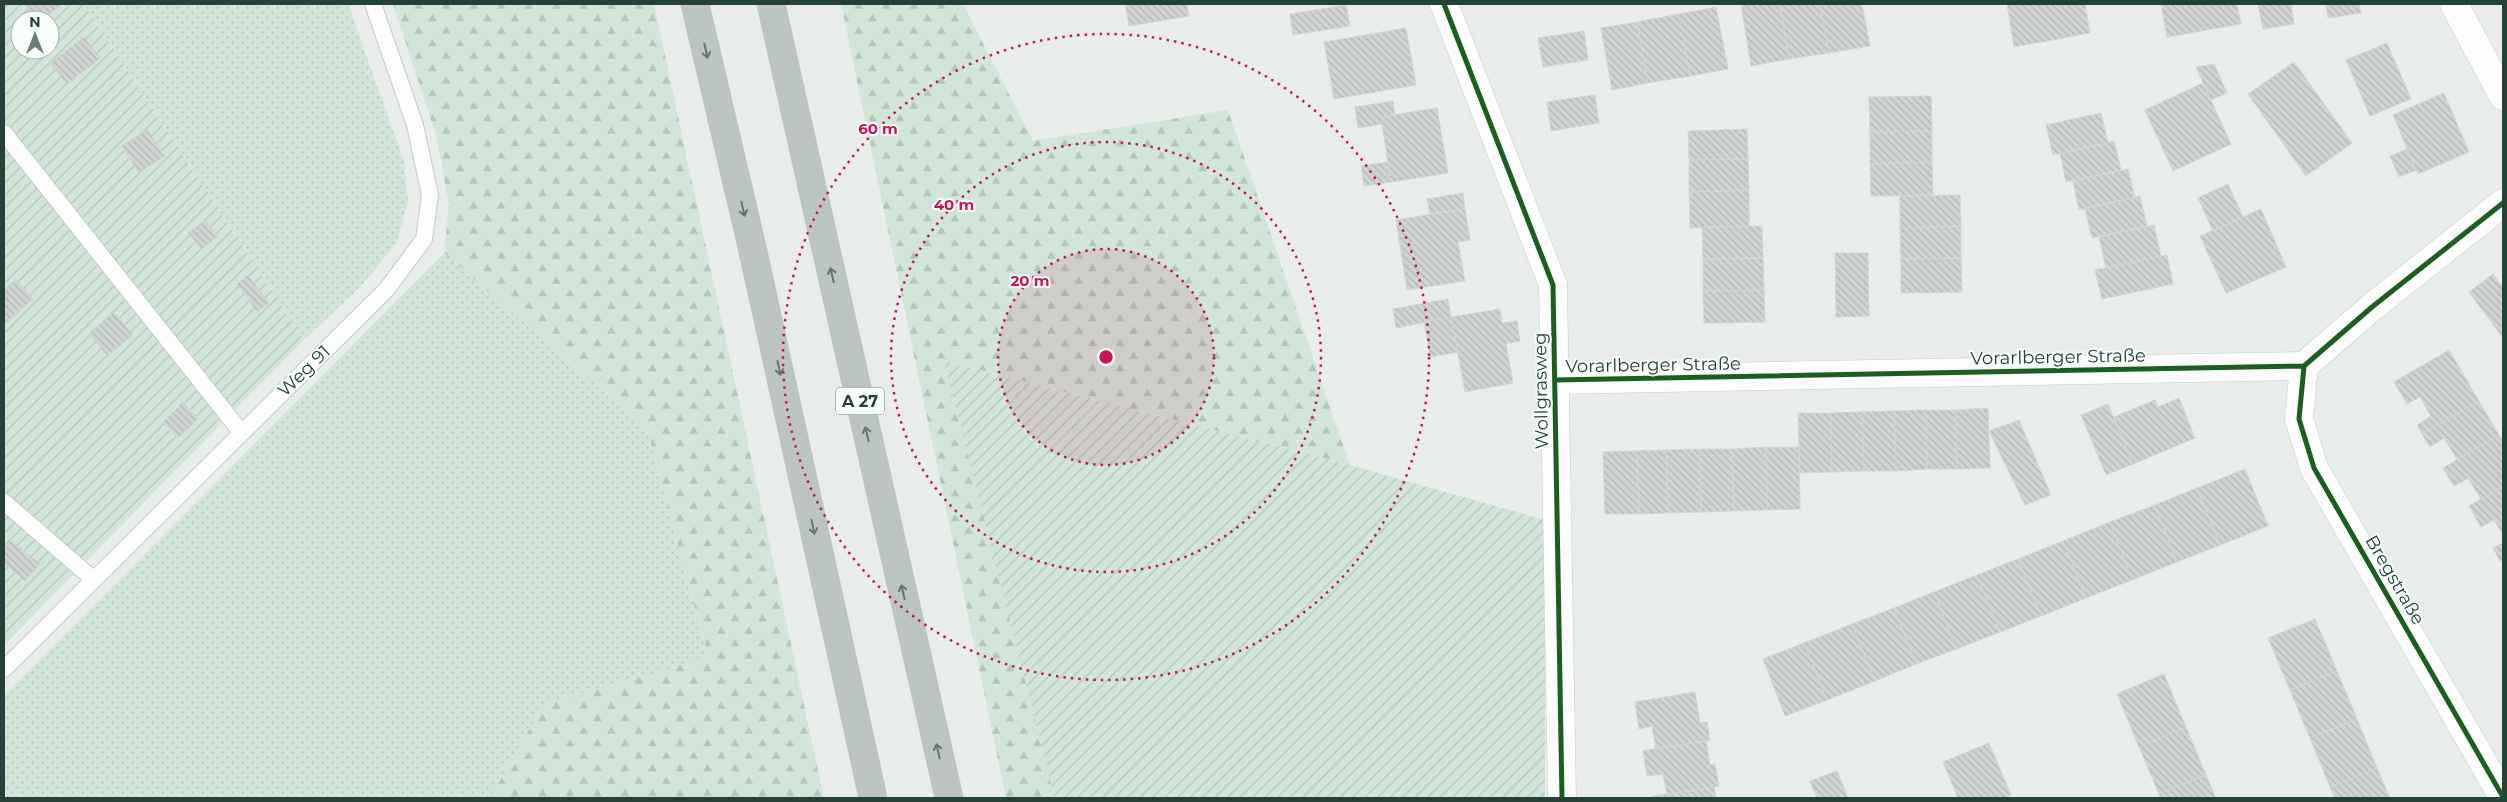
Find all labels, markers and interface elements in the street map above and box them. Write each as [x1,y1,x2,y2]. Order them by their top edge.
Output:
north arrow [10,10,60,60]
text: N [29,13,41,31]
one-way arrow [702,43,711,59]
text: 60 m [858,119,898,138]
text: 40 m [934,195,974,214]
one-way arrow [739,201,748,217]
one-way arrow [827,267,836,283]
text: 20 m [1010,271,1050,290]
street label: Wollgrasweg [1529,332,1553,450]
street label: Weg 91 [273,341,335,401]
street label: Vorarlberger Straße [1970,344,2146,370]
centre of rings [1097,348,1115,366]
street label: Vorarlberger Straße [1565,352,1741,378]
one-way arrow [775,360,784,376]
road number: A 27 [836,388,884,414]
one-way arrow [862,426,871,442]
one-way arrow [809,518,818,534]
street label: Bregstraße [2361,531,2430,629]
one-way arrow [898,585,907,601]
one-way arrow [933,743,943,759]

